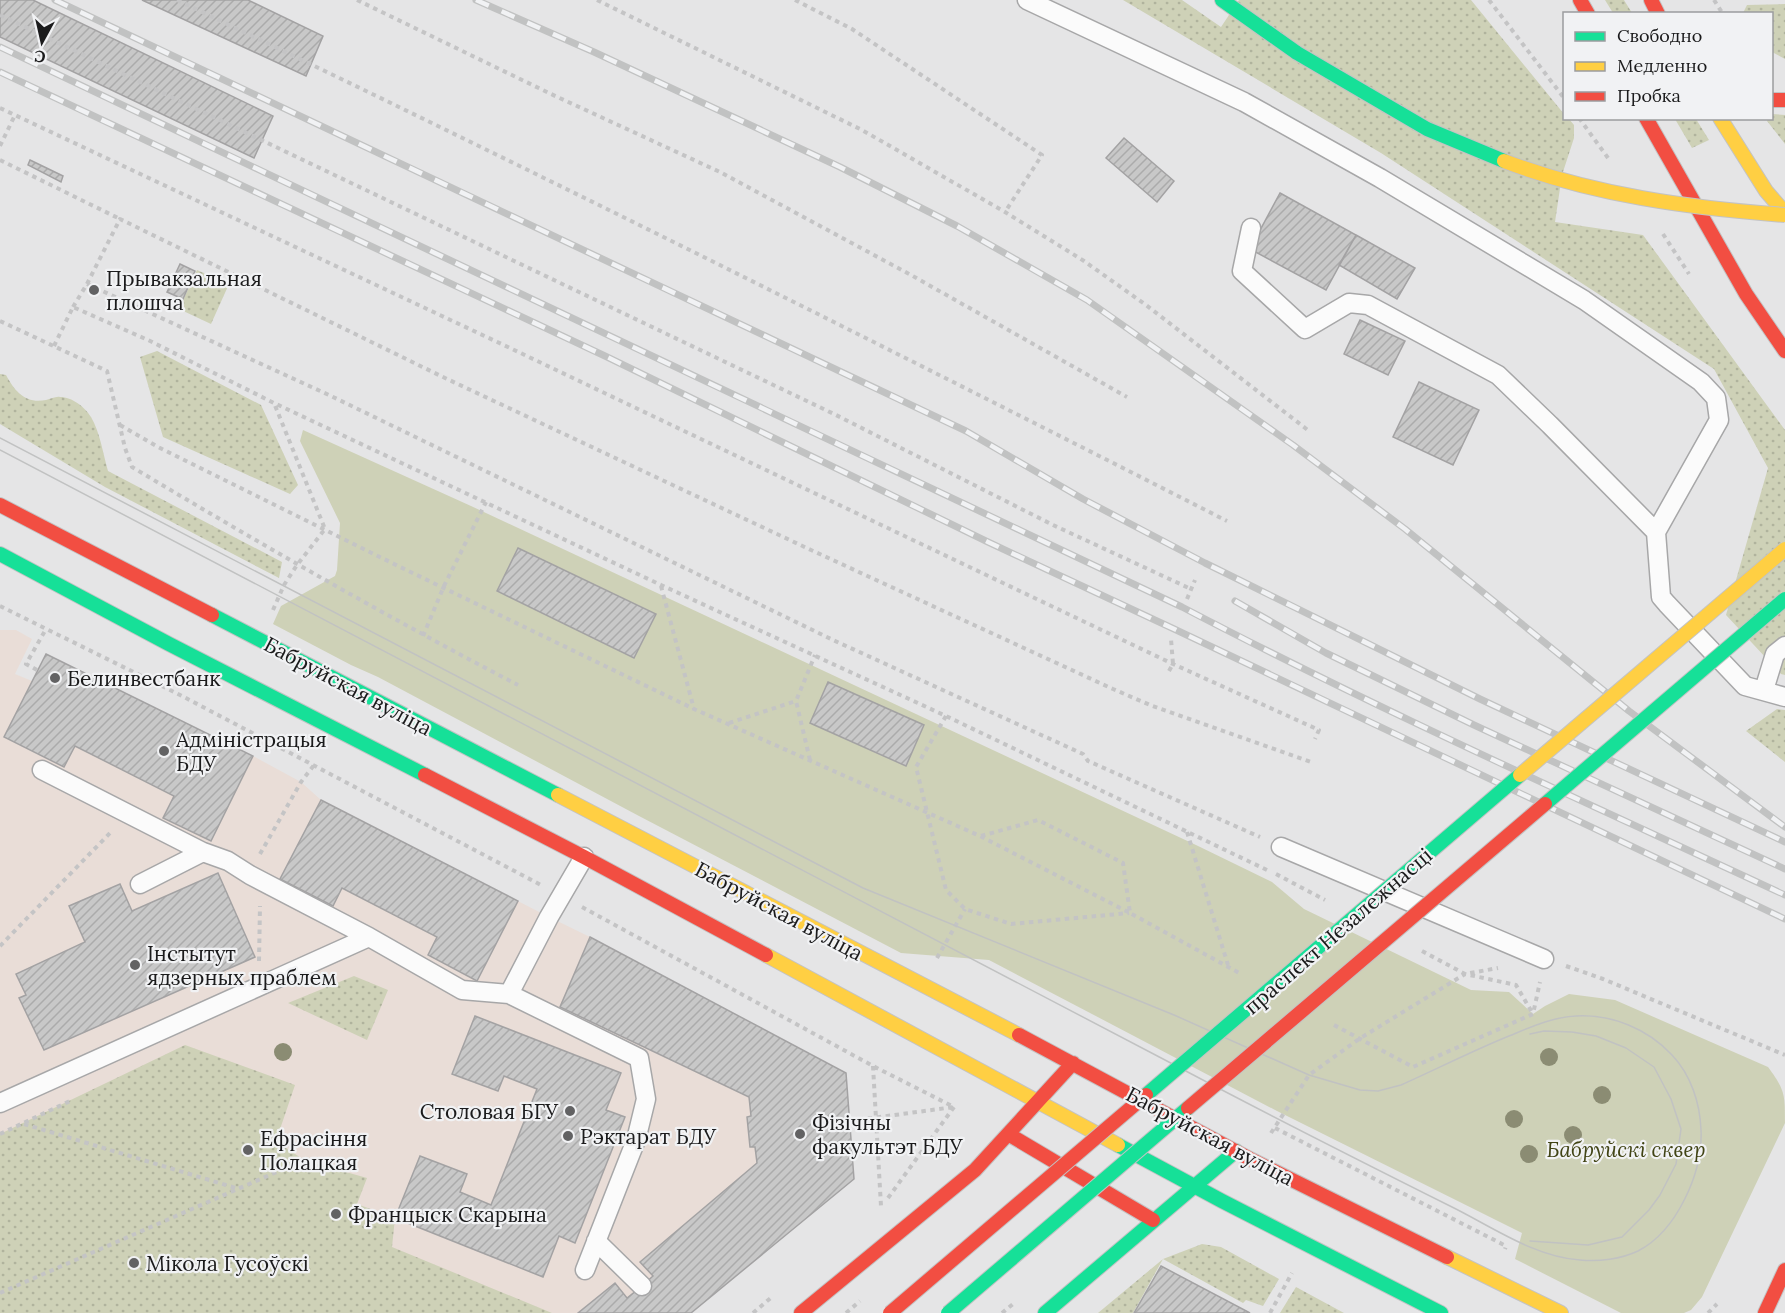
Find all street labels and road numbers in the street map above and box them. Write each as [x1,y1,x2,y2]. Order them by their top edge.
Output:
street label: Бабруйская вуліца [259,630,437,742]
street label: праспект Незалежнасці [1238,842,1438,1020]
street label: Бабруйская вуліца [690,855,868,967]
street label: Бабруйская вуліца [1121,1080,1299,1192]

